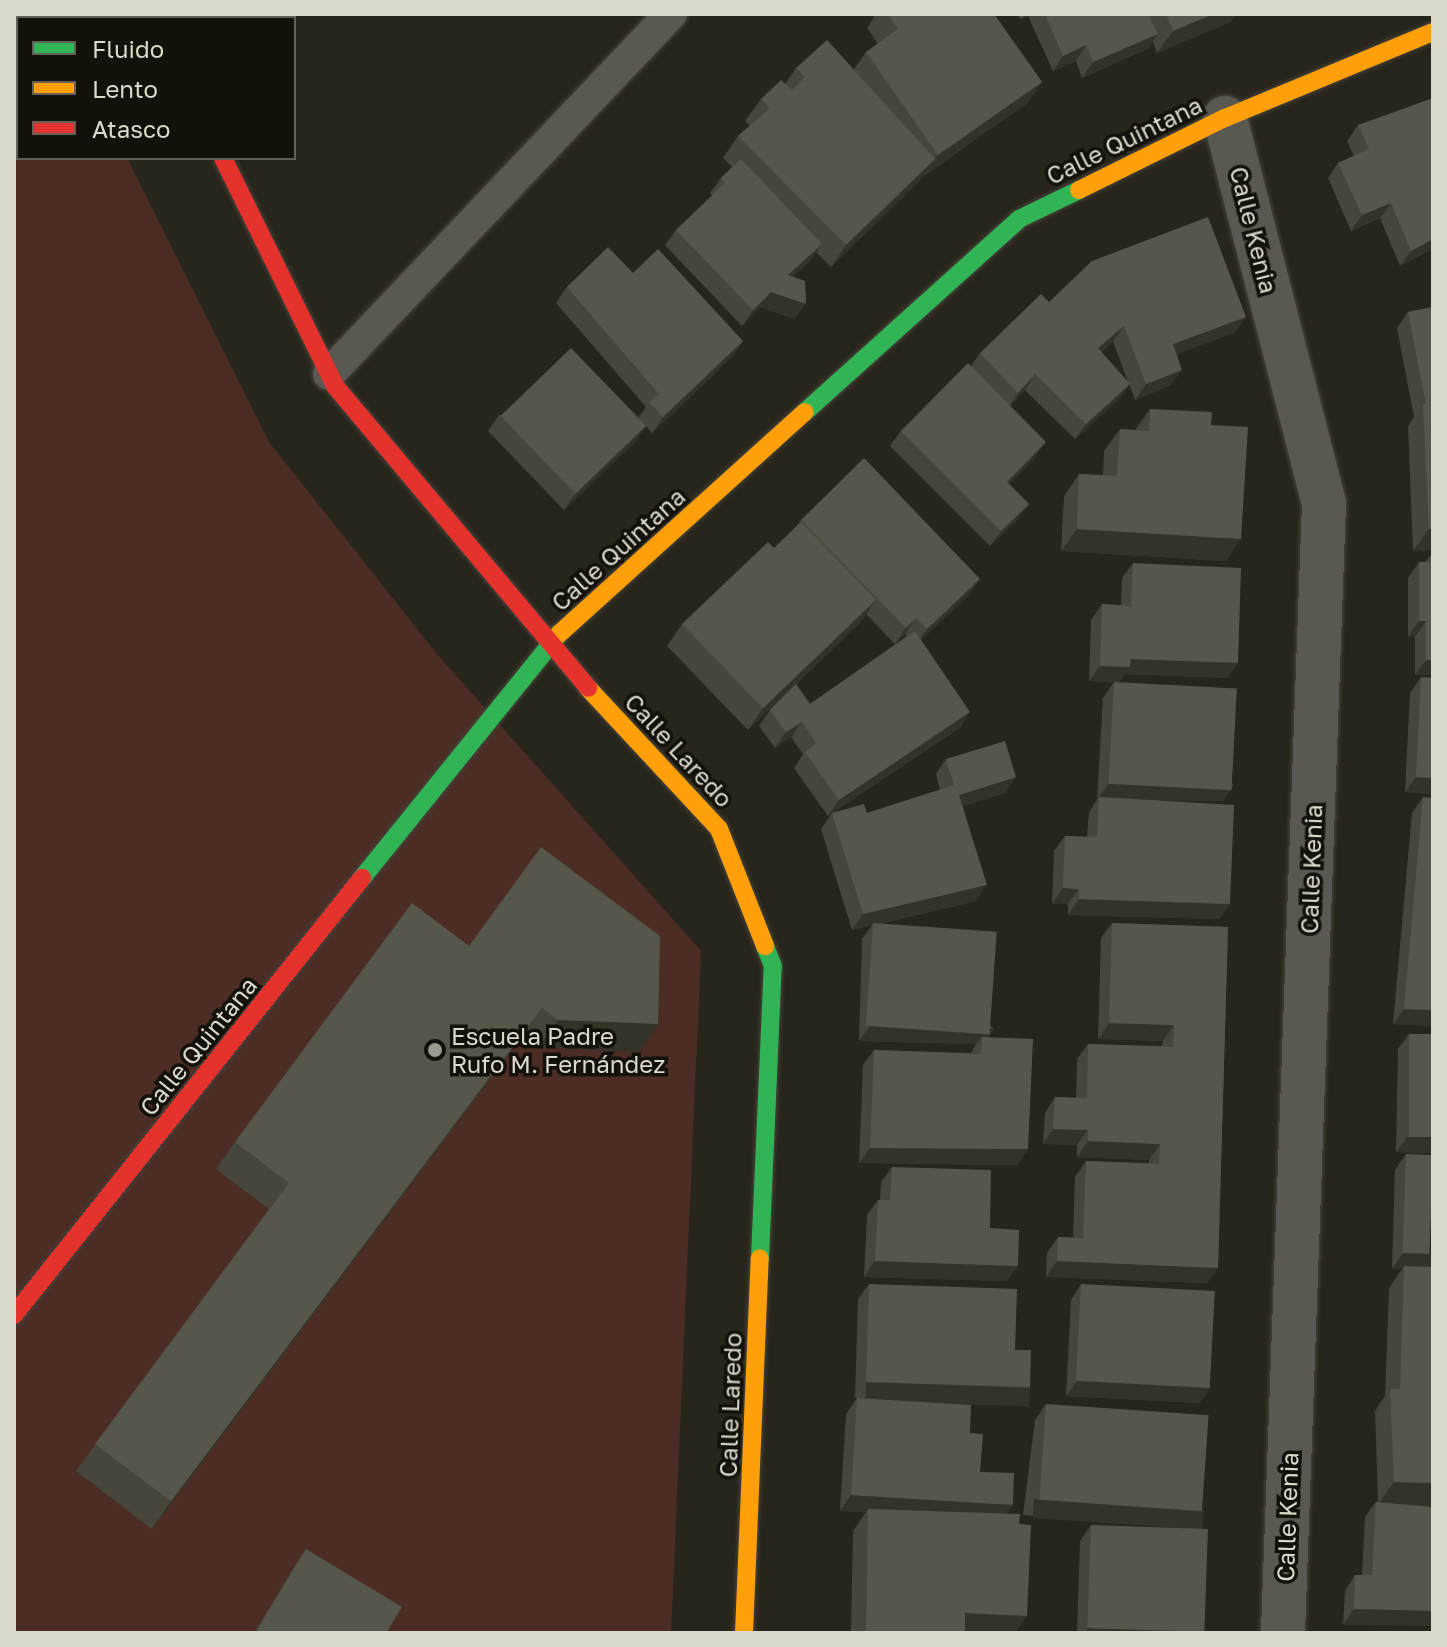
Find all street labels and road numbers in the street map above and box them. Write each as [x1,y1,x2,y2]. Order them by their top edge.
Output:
street label: Calle Quintana [1041,90,1207,190]
street label: Calle Kenia [1224,164,1284,296]
street label: Calle Quintana [545,482,691,616]
street label: Calle Laredo [619,687,739,813]
street label: Calle Kenia [1294,804,1328,934]
street label: Calle Quintana [133,971,263,1121]
street label: Calle Laredo [713,1332,747,1478]
street label: Calle Kenia [1270,1452,1304,1582]

